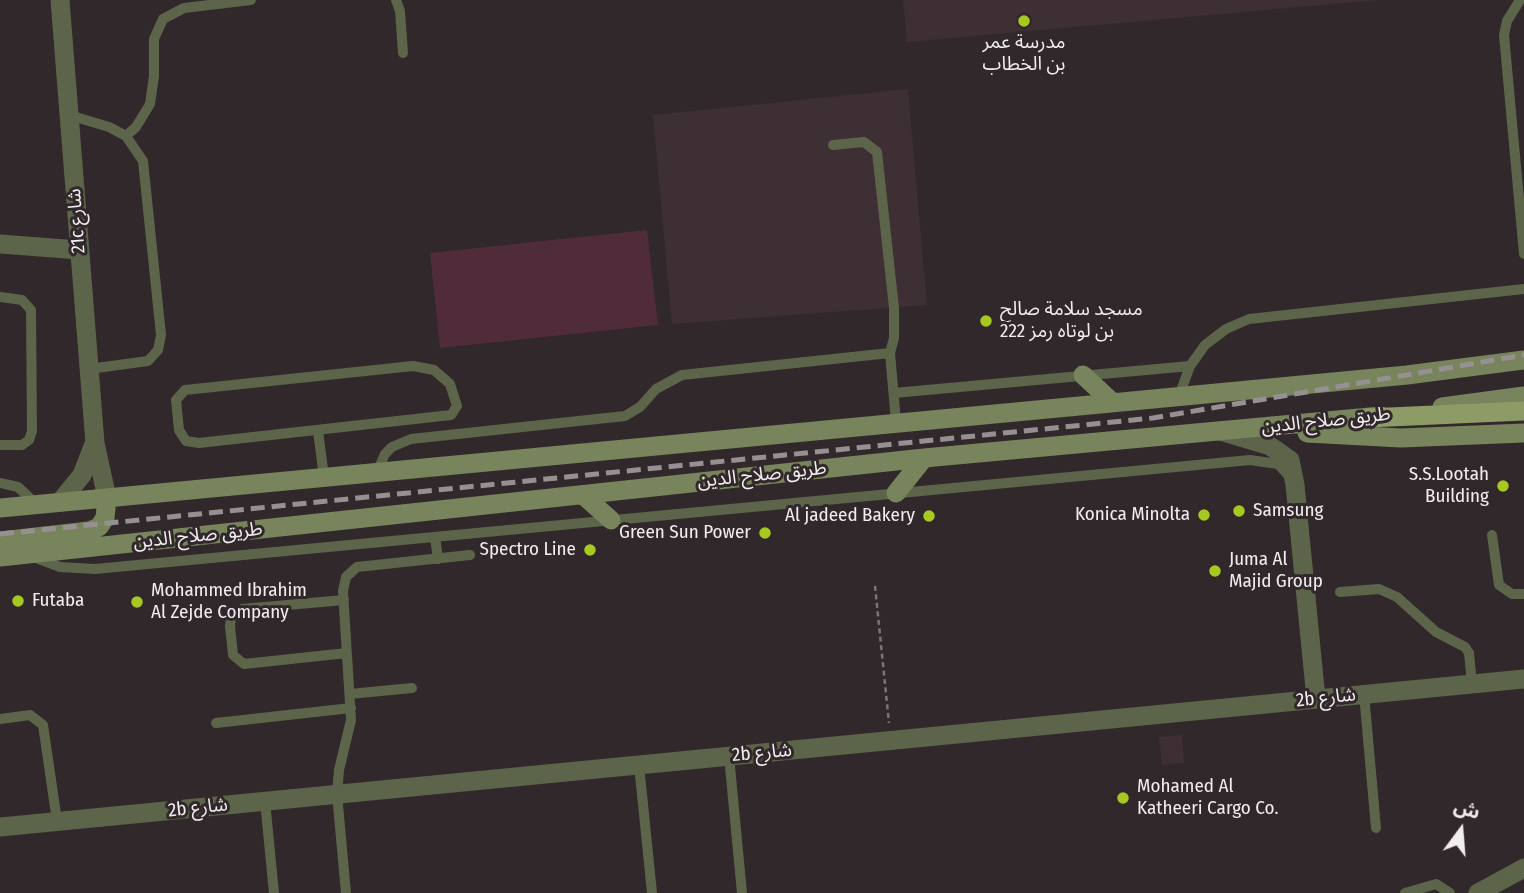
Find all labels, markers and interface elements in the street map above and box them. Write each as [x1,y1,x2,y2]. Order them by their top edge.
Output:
marker: مدرسة عمر بن الخطاب [1016,13,1032,29]
place label: مدرسة عمر بن الخطاب [982,32,1066,76]
street label: 21c شارع [63,188,91,254]
place label: مسجد سلامة صالح بن لوتاه رمز 222 [1000,299,1143,343]
marker: مسجد سلامة صالح بن لوتاه رمز 222 [978,313,994,329]
street label: طريق صلاح الدين [1260,403,1392,439]
street label: طريق صلاح الدين [696,457,828,493]
place label: S.S.Lootah Building [1409,464,1489,508]
marker: S.S.Lootah Building [1495,478,1511,494]
place label: Samsung [1253,500,1323,522]
marker: Samsung [1231,503,1247,519]
place label: Konica Minolta [1075,504,1190,526]
place label: Al jadeed Bakery [785,505,915,527]
marker: Konica Minolta [1196,507,1212,523]
marker: Al jadeed Bakery [921,508,937,524]
street label: طريق صلاح الدين [132,518,264,554]
place label: Green Sun Power [619,522,751,544]
marker: Green Sun Power [757,525,773,541]
place label: Spectro Line [480,539,576,561]
marker: Spectro Line [582,542,598,558]
place label: Juma Al Majid Group [1229,549,1323,593]
marker: Juma Al Majid Group [1207,563,1223,579]
place label: Mohammed Ibrahim Al Zejde Company [151,580,307,624]
place label: Futaba [32,590,84,612]
marker: Futaba [10,593,26,609]
marker: Mohammed Ibrahim Al Zejde Company [129,594,145,610]
street label: 2b شارع [1295,684,1357,712]
street label: 2b شارع [731,739,793,767]
place label: Mohamed Al Katheeri Cargo Co. [1137,776,1278,820]
marker: Mohamed Al Katheeri Cargo Co. [1115,790,1131,806]
street label: 2b شارع [167,794,229,822]
north arrow [1426,795,1496,865]
text: ش [1451,795,1483,824]

